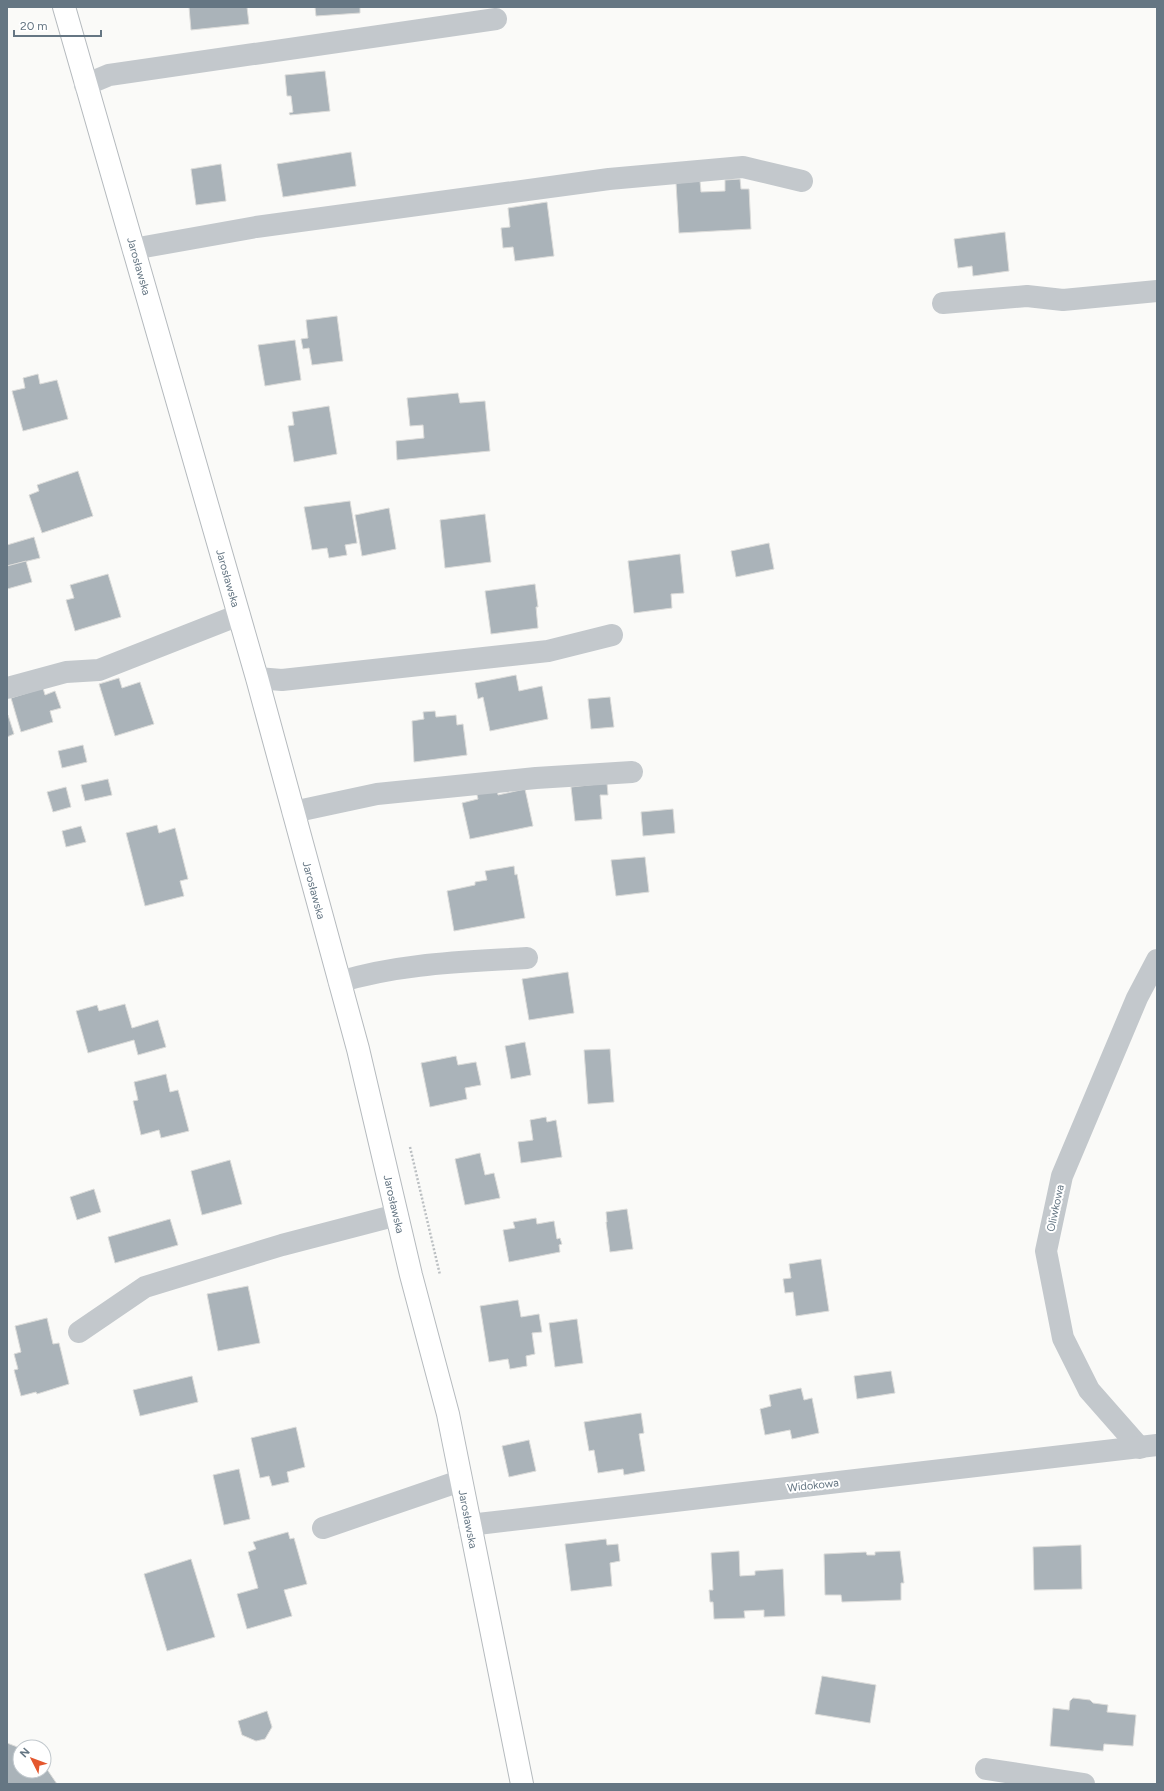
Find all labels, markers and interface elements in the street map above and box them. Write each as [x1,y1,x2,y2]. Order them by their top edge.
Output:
scale bar [14,12,101,38]
text: 20 m [20,19,48,33]
street label: Jarosławska [124,236,153,297]
street label: Jarosławska [213,548,242,609]
street label: Jarosławska [300,860,328,921]
street label: Jarosławska [380,1174,407,1235]
street label: Oliwkowa [1044,1183,1067,1233]
street label: Widokowa [787,1476,839,1495]
street label: Jarosławska [455,1489,480,1550]
north arrow [12,1739,52,1779]
text: N [17,1745,33,1760]

